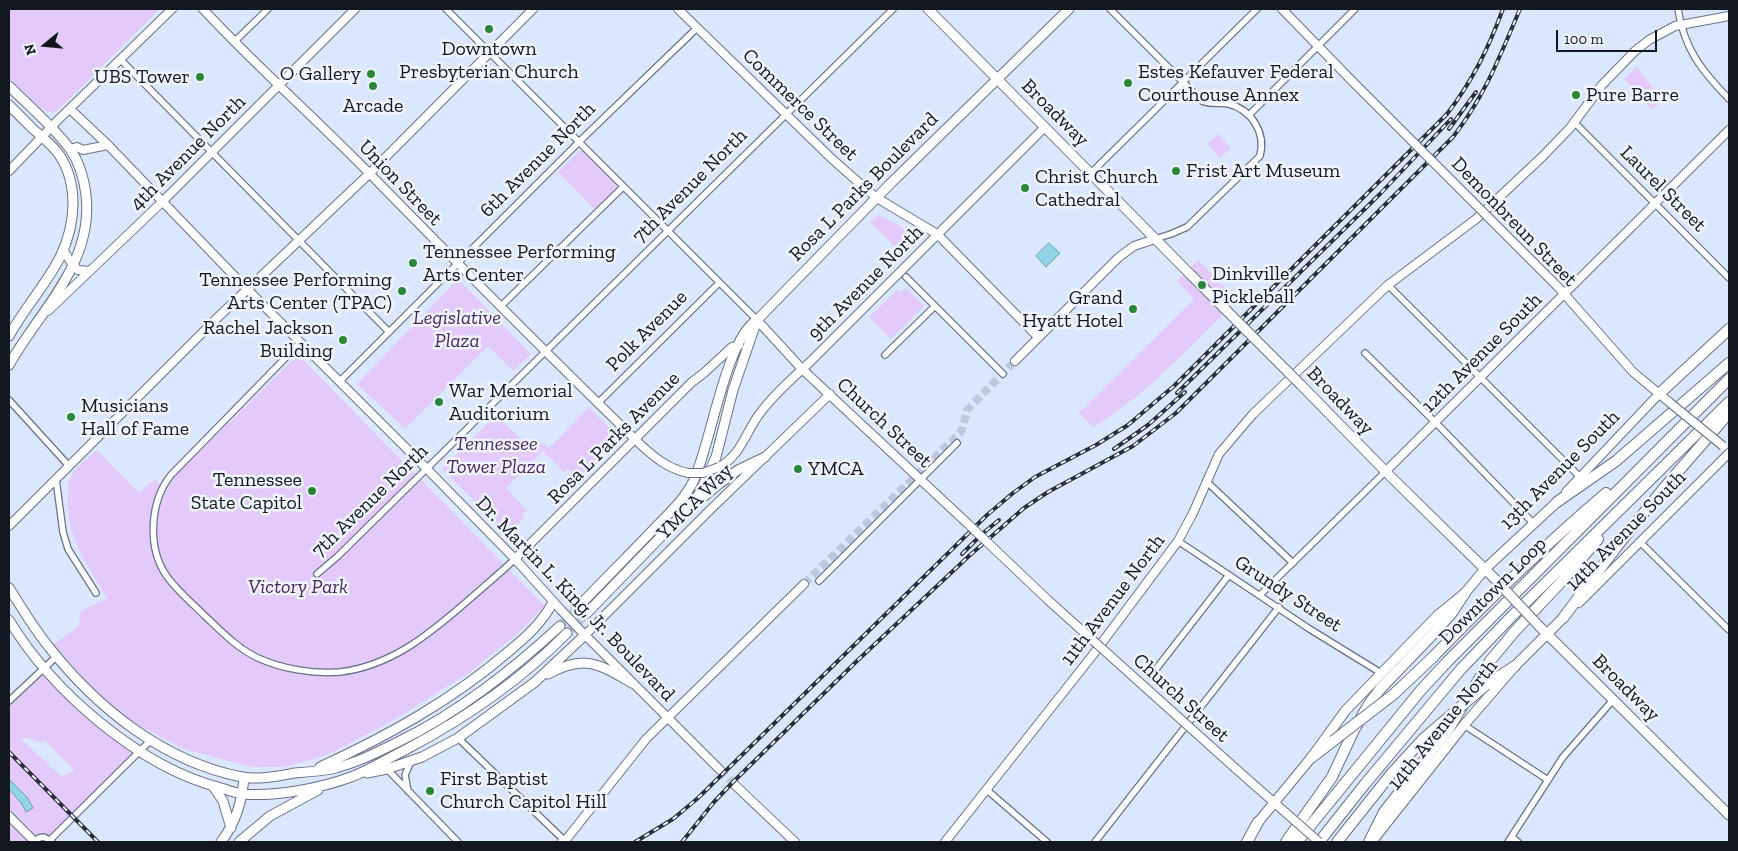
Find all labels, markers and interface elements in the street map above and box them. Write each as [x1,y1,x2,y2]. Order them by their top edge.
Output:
north arrow [20,20,70,70]
scale bar [1558,20,1659,52]
marker: Downtown Presbyterian Church [483,23,495,35]
text: 100 m [1564,30,1603,48]
place label: Downtown Presbyterian Church [399,37,579,84]
text: N [20,42,40,57]
street label: Commerce Street [737,44,863,166]
place label: Estes Kefauver Federal Courthouse Annex [1138,60,1334,107]
place label: O Gallery [280,62,361,86]
place label: UBS Tower [94,65,190,89]
marker: O Gallery [365,68,377,80]
marker: UBS Tower [194,71,206,83]
street label: Broadway [1016,74,1094,152]
marker: Estes Kefauver Federal Courthouse Annex [1122,77,1134,89]
marker: Arcade [367,80,379,92]
place label: Pure Barre [1586,83,1679,107]
marker: Pure Barre [1570,89,1582,101]
street label: 4th Avenue North [125,90,251,216]
place label: Arcade [343,94,403,118]
street label: 6th Avenue North [475,97,601,223]
street label: Rosa L Parks Boulevard [784,107,944,267]
street label: 7th Avenue North [628,124,752,248]
street label: Union Street [353,135,447,231]
street label: Laurel Street [1615,141,1711,237]
street label: Demonbreun Street [1446,152,1582,292]
place label: Frist Art Museum [1186,159,1340,183]
place label: Christ Church Cathedral [1035,165,1158,212]
marker: Frist Art Museum [1170,165,1182,177]
marker: Christ Church Cathedral [1019,182,1031,194]
street label: 9th Avenue North [803,220,929,346]
place label: Tennessee Performing Arts Center [423,240,616,287]
marker: Tennessee Performing Arts Center [407,257,419,269]
place label: Dinkville Pickleball [1212,262,1294,309]
place label: Tennessee Performing Arts Center (TPAC) [199,268,392,315]
marker: Dinkville Pickleball [1196,279,1208,291]
marker: Tennessee Performing Arts Center (TPAC) [396,285,408,297]
street label: Polk Avenue [601,285,693,377]
place label: Grand Hyatt Hotel [1022,286,1123,333]
street label: 12th Avenue South [1417,288,1547,418]
marker: Grand Hyatt Hotel [1127,303,1139,315]
park label: Legislative Plaza [413,306,501,353]
place label: Rachel Jackson Building [203,316,333,363]
marker: Rachel Jackson Building [337,334,349,346]
street label: Broadway [1301,362,1379,440]
street label: Rosa L Parks Avenue [543,367,685,509]
street label: Church Street [831,373,937,473]
place label: War Memorial Auditorium [449,379,572,426]
place label: Musicians Hall of Fame [81,394,189,441]
marker: War Memorial Auditorium [433,396,445,408]
street label: 13th Avenue South [1495,405,1625,535]
marker: Musicians Hall of Fame [65,411,77,423]
park label: Tennessee Tower Plaza [446,432,546,479]
street label: 7th Avenue North [307,440,433,562]
place label: YMCA [808,457,864,481]
street label: YMCA Way [652,459,738,545]
marker: YMCA [792,463,804,475]
street label: 14th Avenue South [1561,466,1691,596]
place label: Tennessee State Capitol [191,468,302,515]
marker: Tennessee State Capitol [306,485,318,497]
street label: Dr. Martin L. King, Jr. Boulevard [470,491,680,707]
street label: 11th Avenue North [1056,530,1170,670]
street label: Downtown Loop [1434,532,1552,650]
street label: Grundy Street [1230,550,1346,638]
park label: Victory Park [248,575,348,599]
street label: Church Street [1128,648,1234,748]
street label: Broadway [1587,649,1665,727]
street label: 14th Avenue North [1383,655,1503,795]
place label: First Baptist Church Capitol Hill [440,767,607,814]
marker: First Baptist Church Capitol Hill [424,785,436,797]

